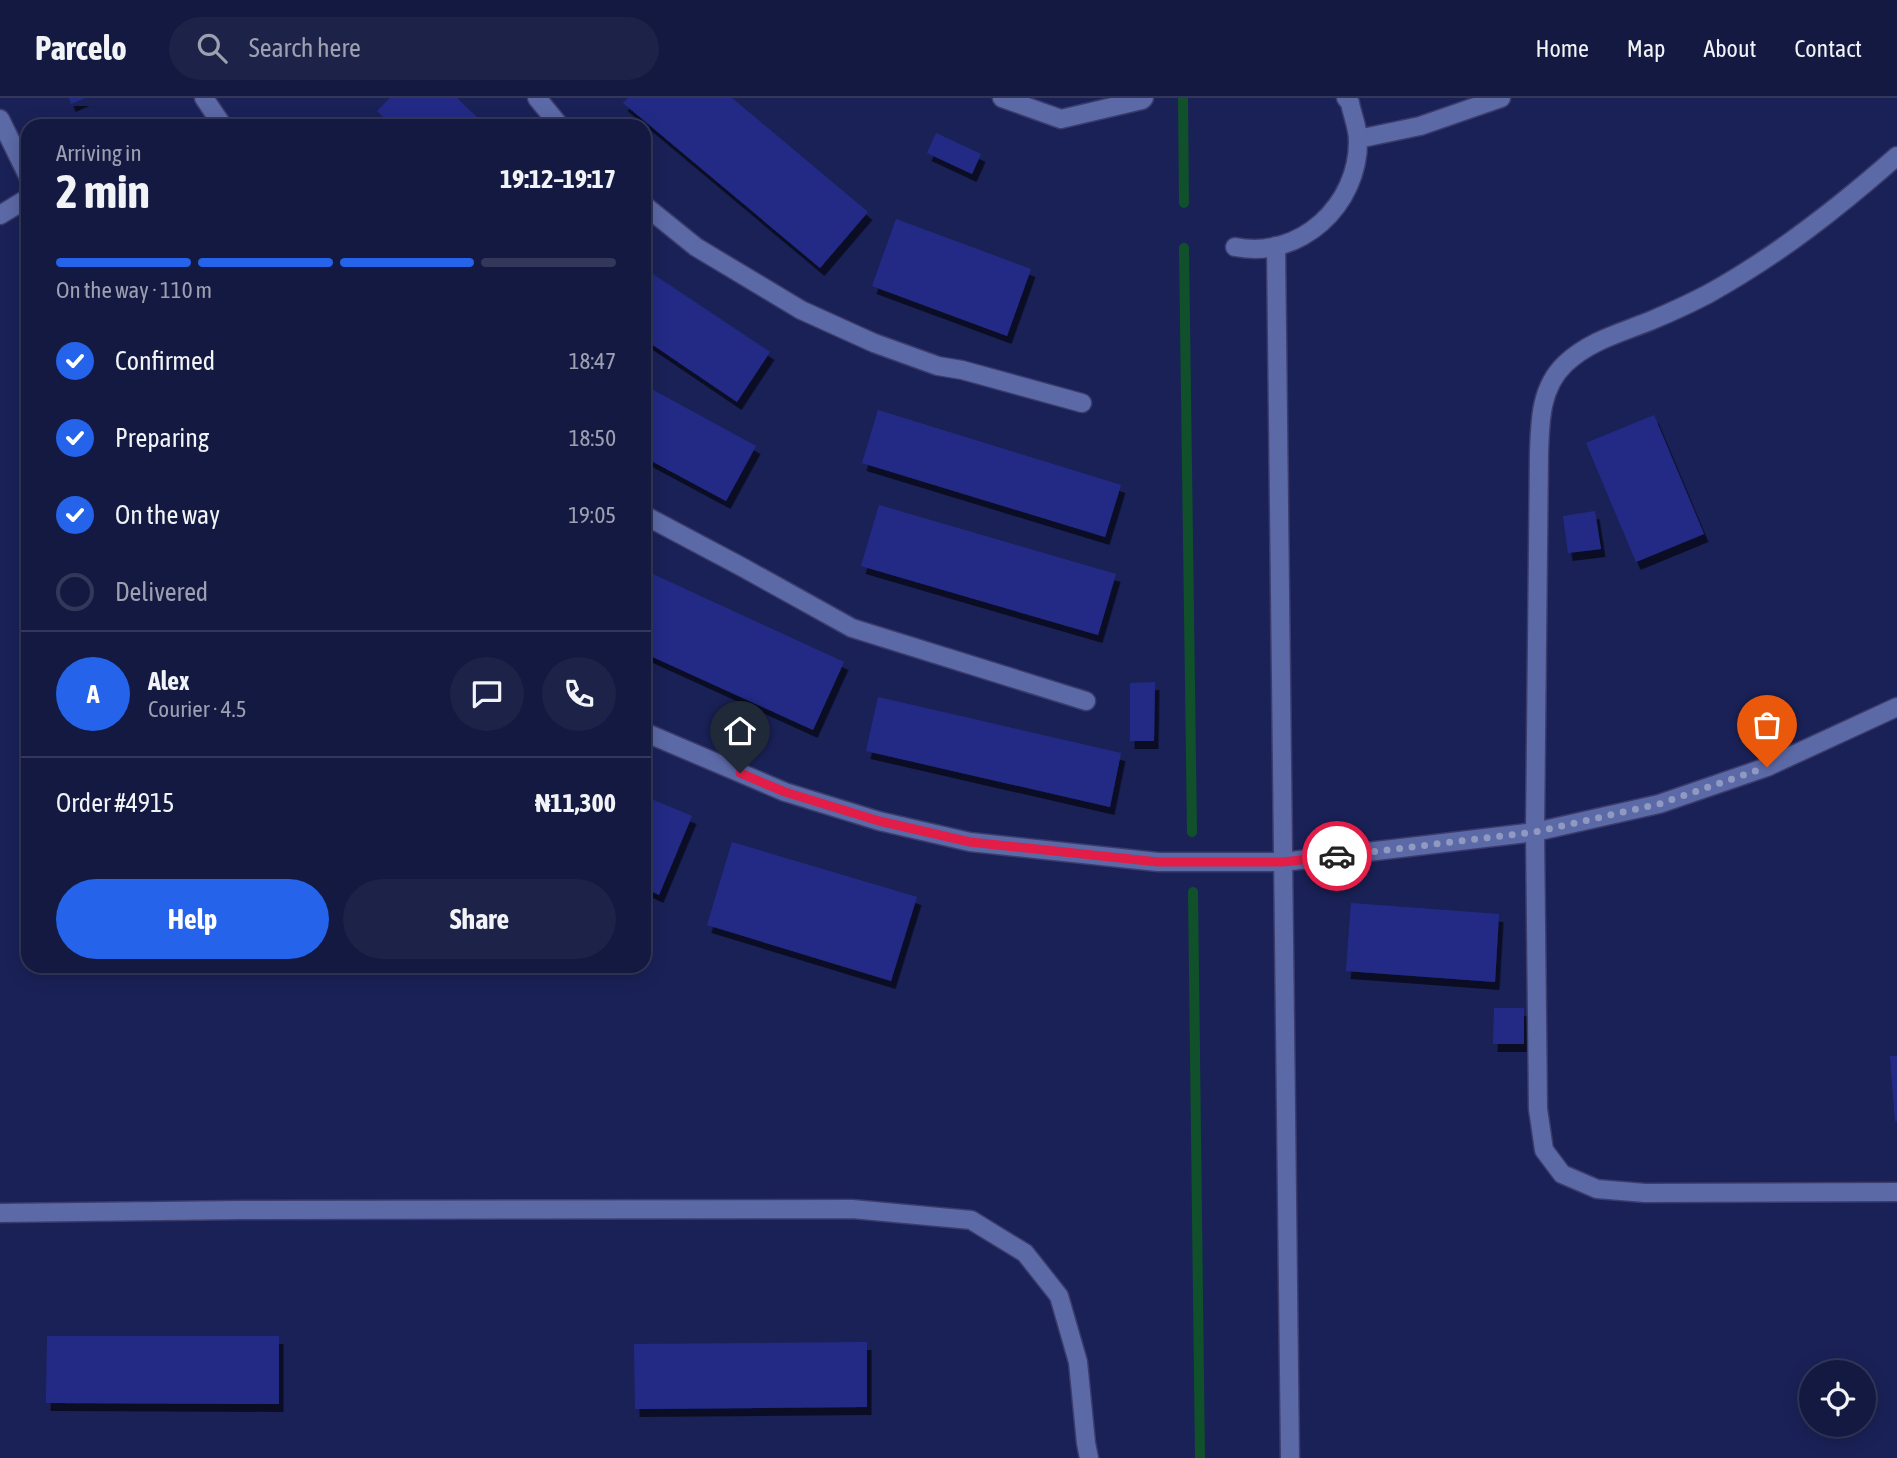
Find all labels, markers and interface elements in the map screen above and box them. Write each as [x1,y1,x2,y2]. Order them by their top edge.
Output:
search box [169,17,659,80]
text: Parcelo [35,29,127,67]
icon: search [193,29,231,67]
text: Search here [249,33,361,63]
text: Home [1535,35,1589,62]
text: Map [1627,35,1665,62]
text: About [1703,35,1756,62]
text: Contact [1794,35,1862,62]
text: Arriving in [56,140,142,166]
text: 19:12–19:17 [500,164,616,194]
text: 2 min [56,165,150,218]
text: On the way · 110 m [56,277,212,303]
icon: check [56,342,94,380]
text: Confirmed [115,346,215,376]
text: 18:47 [569,348,616,374]
icon: check [56,419,94,457]
text: Preparing [115,423,209,453]
text: 18:50 [569,425,616,451]
icon: check [56,496,94,534]
text: On the way [115,500,220,530]
text: 19:05 [568,502,616,528]
text: Delivered [115,577,208,607]
button: chat [450,657,524,731]
button: phone [542,657,616,731]
text: Alex [148,666,189,696]
text: A [87,679,99,709]
pin [1737,695,1797,767]
text: Courier · 4.5 [148,696,247,722]
pin [710,701,770,773]
icon: bag [1748,706,1786,744]
icon: home [721,712,759,750]
text: Order #4915 [56,788,175,818]
text: ₦11,300 [535,788,616,818]
courier [1302,821,1372,891]
icon: car [1318,837,1356,875]
button: Help [56,879,329,959]
button: Share [343,879,616,959]
map controls [1799,1360,1876,1437]
button: locate [1799,1360,1876,1437]

